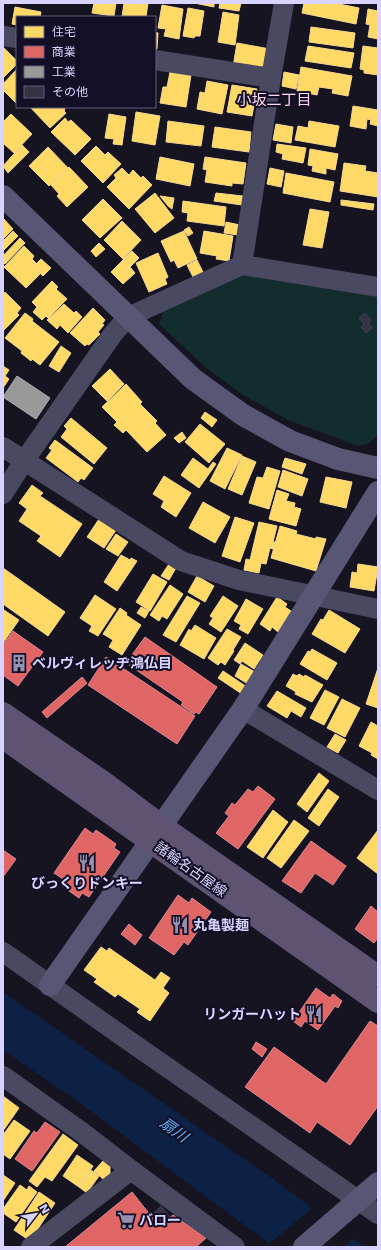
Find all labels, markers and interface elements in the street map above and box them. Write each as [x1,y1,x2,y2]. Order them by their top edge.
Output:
legend [16,16,156,108]
text: 住宅 [52,25,76,39]
text: 商業 [52,45,76,59]
text: 工業 [52,65,76,79]
text: その他 [52,85,88,99]
district label: 小坂二丁目 [236,91,312,109]
building icon: ベルヴィレッヂ鴻仏目 [9,653,29,673]
place label: ベルヴィレッヂ鴻仏目 [32,655,172,671]
street label: 諸輪名古屋線 [152,838,230,900]
restaurant icon: びっくりドンキー [77,853,97,873]
place label: びっくりドンキー [31,875,143,891]
restaurant icon: 丸亀製麺 [170,915,190,935]
place label: 丸亀製麺 [193,917,249,933]
restaurant icon: リンガーハット [304,1004,324,1024]
place label: リンガーハット [203,1006,301,1022]
water label: 扇川 [157,1114,193,1147]
north arrow [16,1194,56,1234]
text: N [36,1202,52,1216]
supermarket icon: バロー [116,1210,136,1230]
place label: バロー [139,1212,181,1228]

